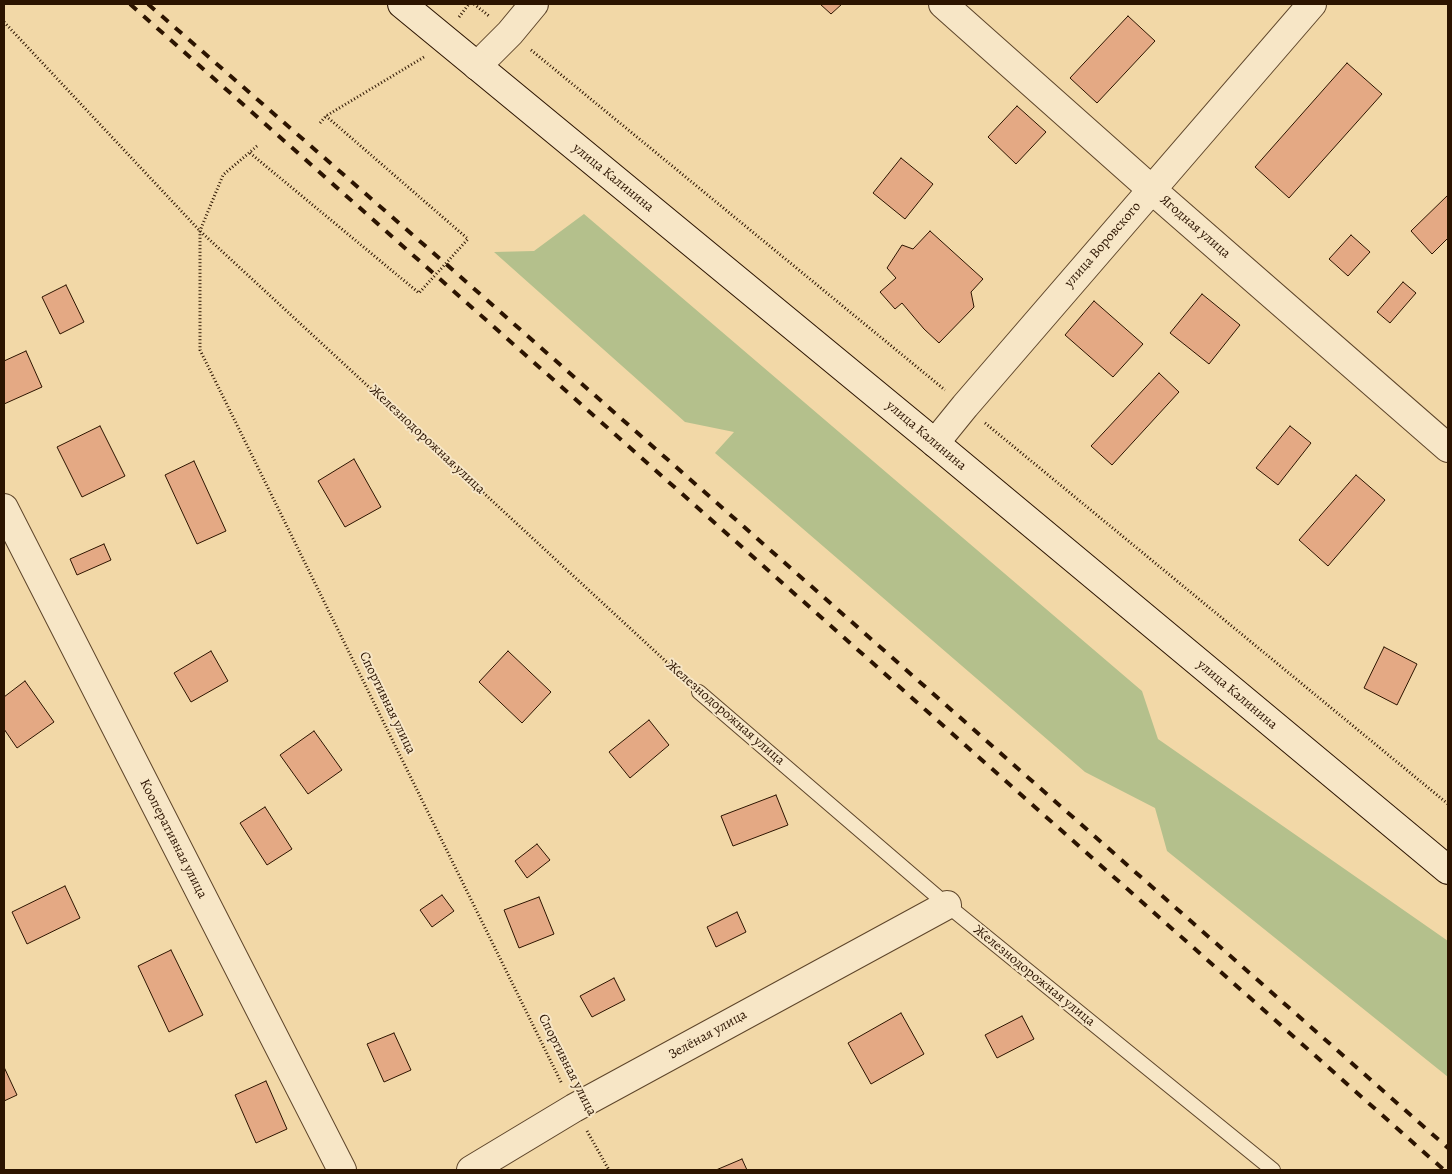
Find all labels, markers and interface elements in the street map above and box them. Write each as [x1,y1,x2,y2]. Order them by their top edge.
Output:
street label: улица Калинина [569,140,657,216]
street label: Ягодная улица [1156,192,1234,262]
street label: улица Воровского [1061,199,1145,291]
street label: Железнодорожная улица [366,382,488,498]
street label: улица Калинина [882,397,970,475]
street label: Спортивная улица [355,649,419,757]
street label: улица Калинина [1193,656,1281,734]
street label: Железнодорожная улица [662,657,788,769]
street label: Кооперативная улица [136,776,210,902]
street label: Железнодорожная улица [970,922,1098,1030]
street label: Зелёная улица [666,1007,750,1063]
street label: Спортивная улица [534,1011,600,1119]

